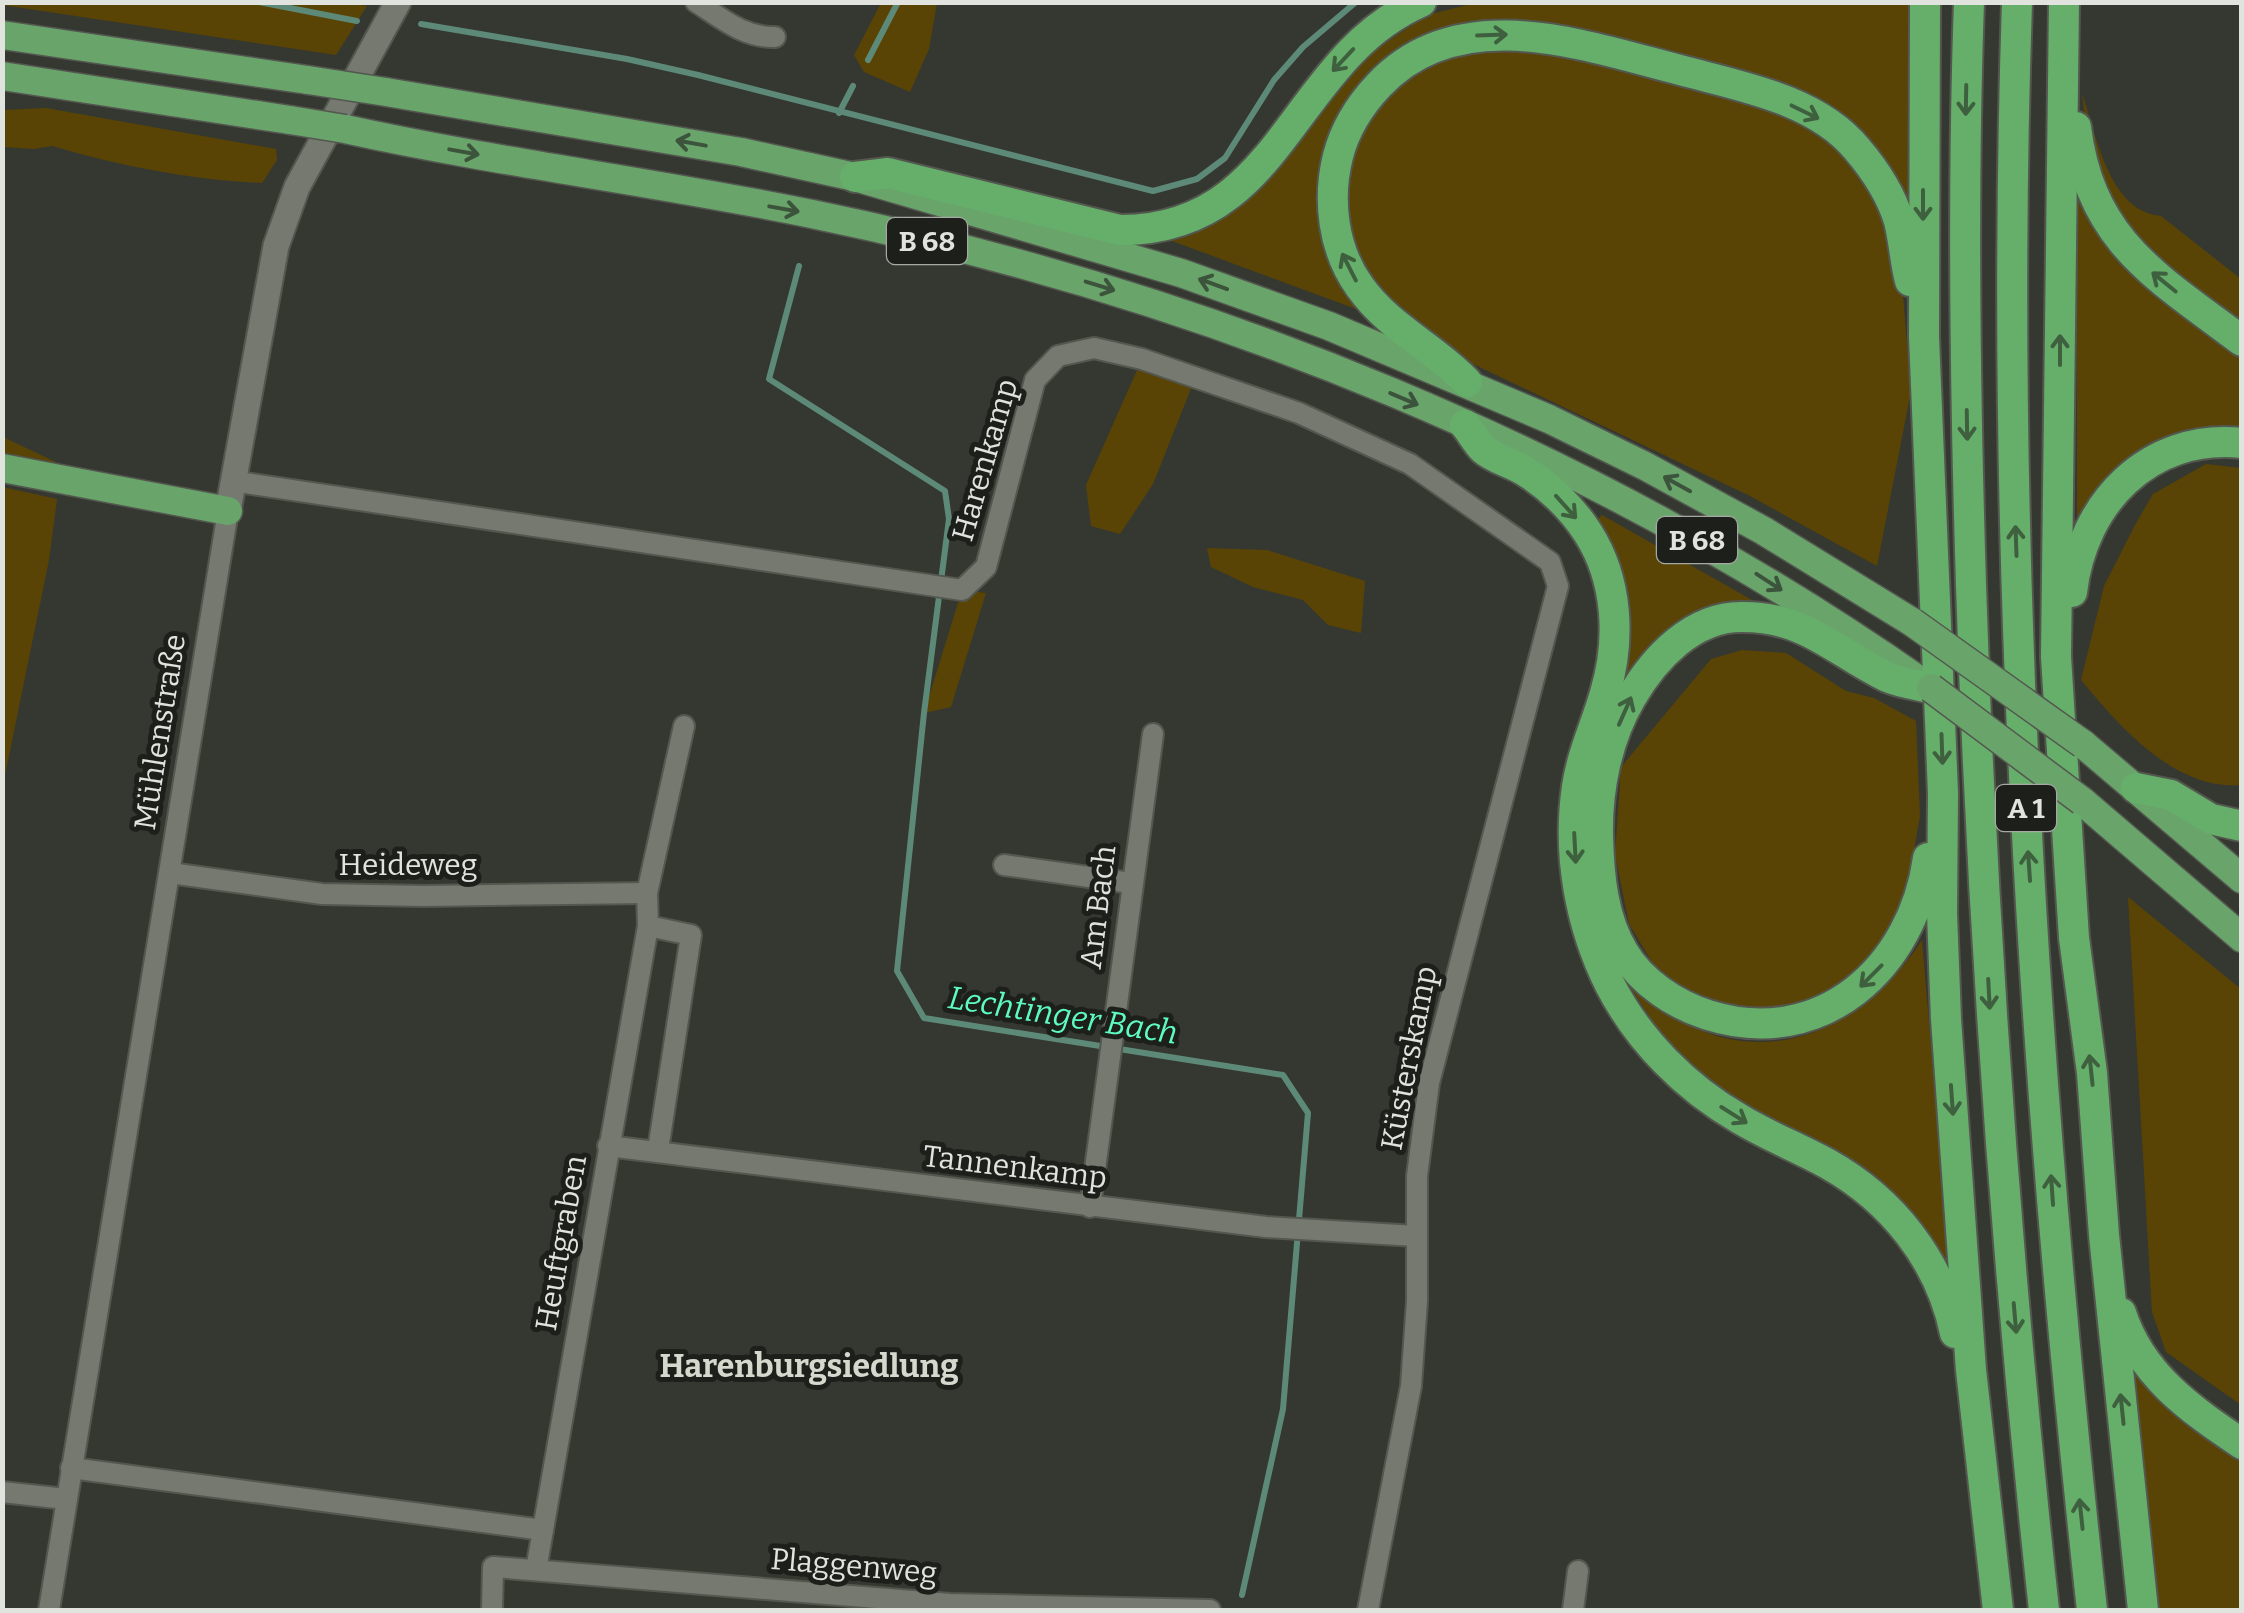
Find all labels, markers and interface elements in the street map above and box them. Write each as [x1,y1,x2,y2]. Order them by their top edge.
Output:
one-way arrow [1475,25,1507,44]
one-way arrow [1332,47,1355,72]
one-way arrow [1956,82,1976,115]
one-way arrow [1789,103,1819,122]
one-way arrow [675,133,708,152]
one-way arrow [447,143,480,162]
one-way arrow [1914,188,1932,220]
one-way arrow [767,200,800,219]
road number: B 68 [887,218,967,264]
one-way arrow [1339,252,1358,282]
one-way arrow [2152,271,2178,293]
one-way arrow [1198,274,1229,292]
one-way arrow [1083,278,1115,296]
one-way arrow [2050,334,2070,366]
street label: Harenkamp [945,375,1025,545]
one-way arrow [1388,391,1419,409]
one-way arrow [1958,408,1976,440]
one-way arrow [1663,473,1693,493]
one-way arrow [1554,494,1577,519]
road number: B 68 [1657,517,1737,563]
one-way arrow [2007,526,2026,558]
one-way arrow [1754,571,1782,592]
street label: Mühlenstraße [127,632,193,832]
one-way arrow [1617,696,1635,727]
one-way arrow [1932,732,1951,764]
road number: A 1 [1996,785,2056,831]
one-way arrow [1566,832,1585,864]
street label: Am Bach [1073,843,1123,971]
street label: Heideweg [339,847,477,883]
one-way arrow [2020,850,2039,882]
street label: Küsterskamp [1374,963,1444,1153]
one-way arrow [1860,964,1884,988]
water label: Lechtinger Bach [946,978,1180,1052]
one-way arrow [1980,978,1999,1010]
one-way arrow [2081,1054,2100,1087]
one-way arrow [1942,1084,1961,1116]
one-way arrow [1719,1105,1748,1125]
street label: Tannenkamp [921,1138,1109,1196]
street label: Heuftgraben [528,1152,594,1334]
one-way arrow [2042,1174,2061,1207]
one-way arrow [2005,1302,2024,1334]
district label: Harenburgsiedlung [659,1347,959,1385]
one-way arrow [2112,1394,2131,1426]
one-way arrow [2071,1498,2090,1530]
street label: Plaggenweg [769,1541,939,1591]

